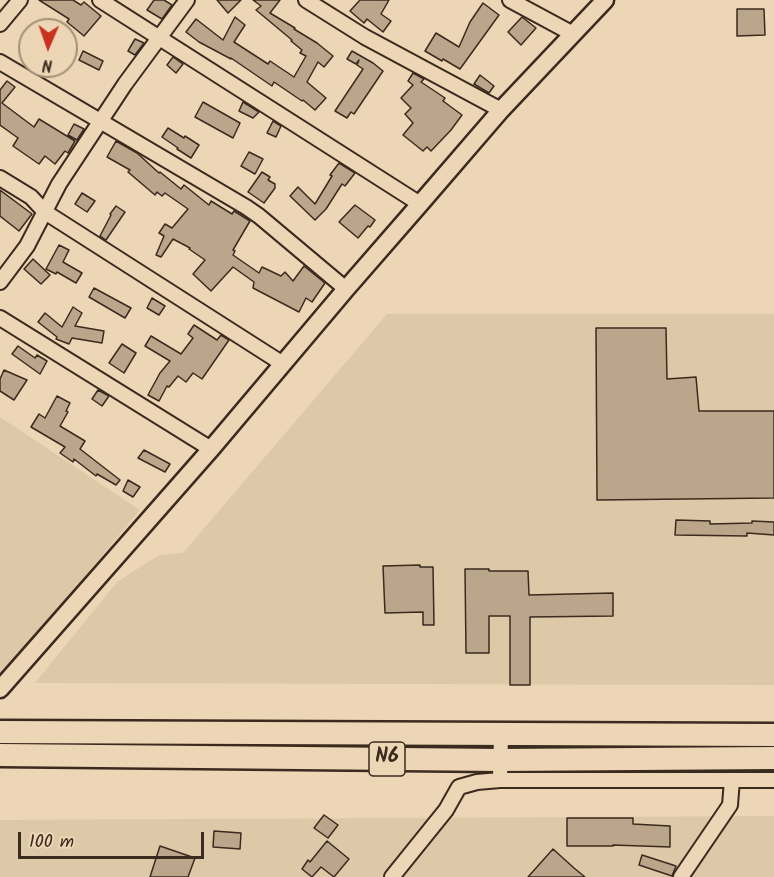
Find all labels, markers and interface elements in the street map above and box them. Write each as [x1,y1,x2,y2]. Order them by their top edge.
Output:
north arrow [18,18,78,78]
text: N [42,52,53,77]
road number: N6 [369,742,405,776]
scale bar [21,820,207,858]
text: 100 m [29,828,74,857]

